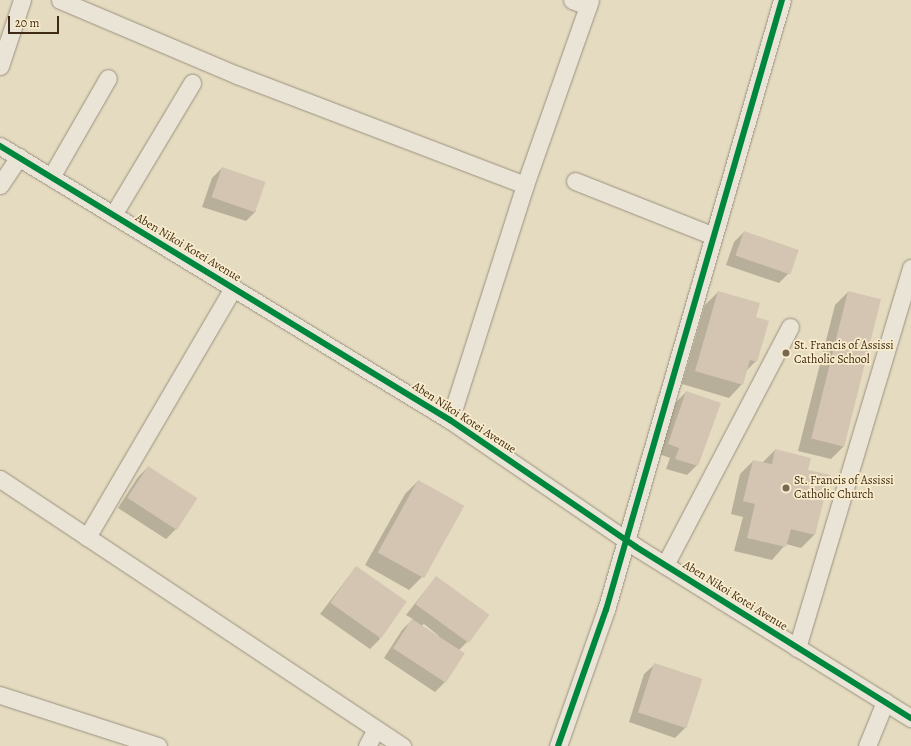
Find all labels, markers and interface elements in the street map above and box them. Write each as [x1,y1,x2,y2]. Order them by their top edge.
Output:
scale bar [10,8,61,34]
text: 20 m [15,15,39,31]
street label: Aben Nikoi Kotei Avenue [133,211,243,285]
place label: St. Francis of Assissi Catholic School [794,339,894,367]
marker: St. Francis of Assissi Catholic School [781,348,791,358]
street label: Aben Nikoi Kotei Avenue [410,379,518,457]
place label: St. Francis of Assissi Catholic Church [794,474,894,502]
marker: St. Francis of Assissi Catholic Church [781,483,791,493]
street label: Aben Nikoi Kotei Avenue [680,558,790,634]

